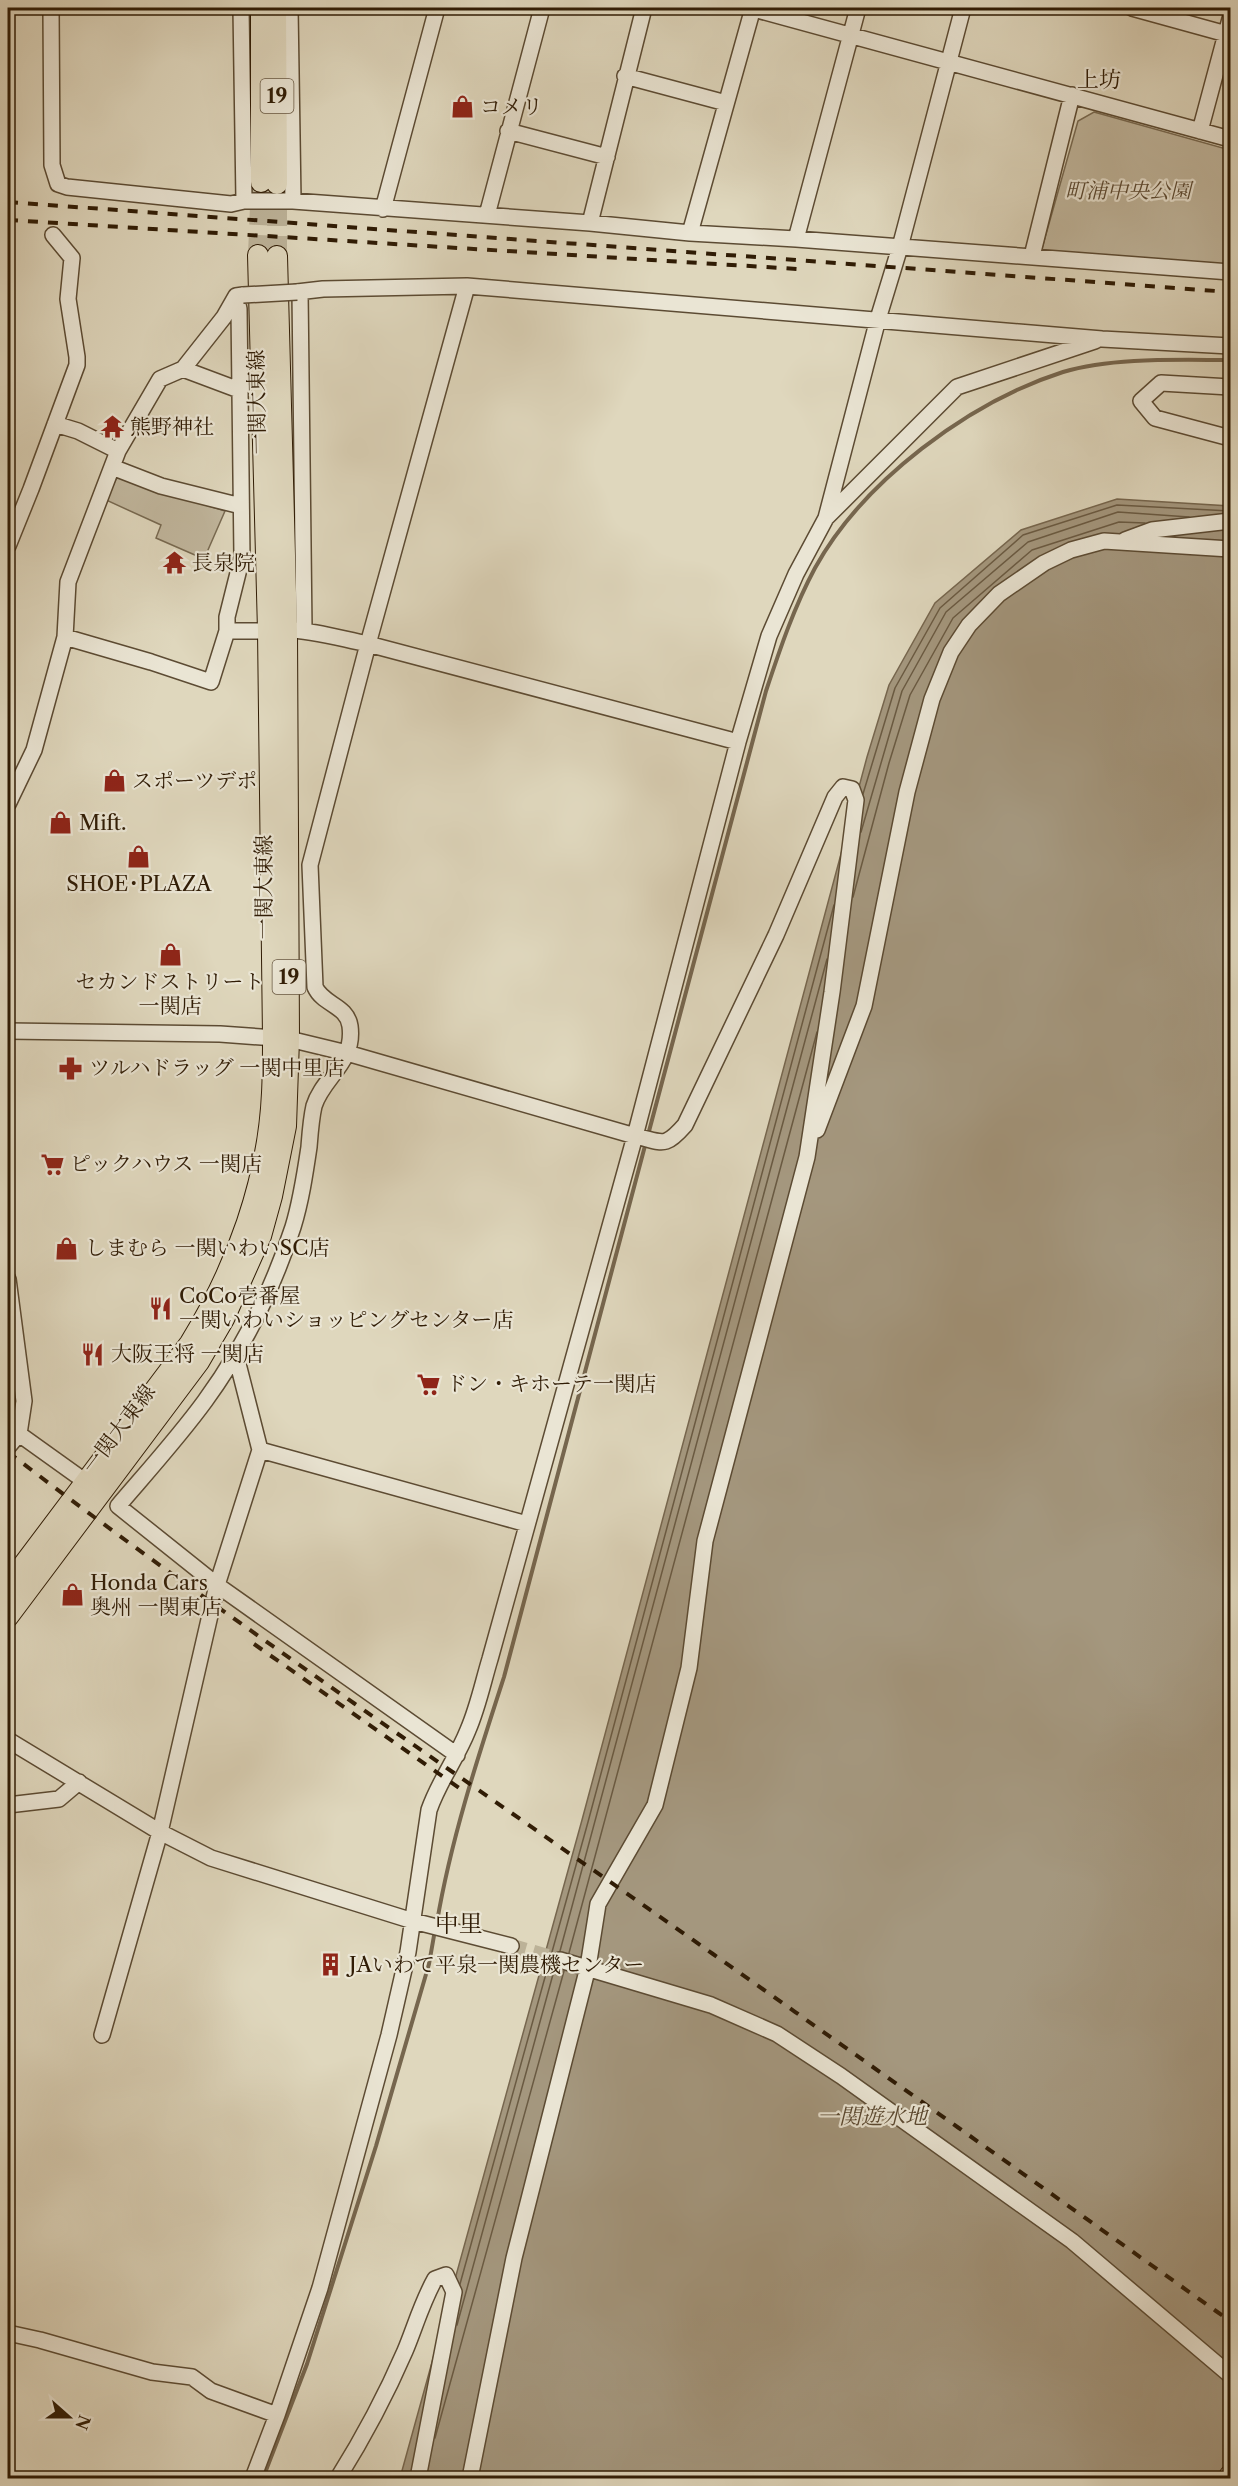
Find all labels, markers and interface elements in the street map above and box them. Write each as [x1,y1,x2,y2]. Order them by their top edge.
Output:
district label: 上坊 [1077,66,1121,93]
road number: 19 [260,79,294,113]
shop icon: コメリ [449,94,475,120]
place label: コメリ [480,94,543,119]
park label: 町浦中央公園 [1065,178,1194,203]
street label: 一関大東線 [243,349,270,455]
temple icon: 熊野神社 [99,414,125,440]
place label: 熊野神社 [130,414,214,439]
temple icon: 長泉院 [161,550,187,576]
place label: 長泉院 [192,550,255,575]
shop icon: スポーツデポ [101,768,127,794]
place label: スポーツデポ [132,768,257,793]
shop icon: Mift. [48,810,74,836]
place label: Mift. [79,810,127,835]
street label: 一関大東線 [251,835,276,940]
shop icon: SHOE･PLAZA [126,843,152,869]
place label: SHOE･PLAZA [66,871,212,896]
shop icon: セカンドストリート 一関店 [157,941,183,967]
road number: 19 [272,960,306,994]
place label: セカンドストリート 一関店 [76,969,264,1018]
pharmacy icon: ツルハドラッグ 一関中里店 [58,1055,84,1081]
place label: ツルハドラッグ 一関中里店 [89,1055,344,1080]
supermarket icon: ピックハウス 一関店 [39,1151,65,1177]
place label: ピックハウス 一関店 [70,1151,262,1176]
shop icon: しまむら 一関いわいSC店 [54,1235,80,1261]
place label: しまむら 一関いわいSC店 [85,1235,329,1260]
place label: CoCo壱番屋 一関いわいショッピングセンター店 [179,1283,513,1332]
restaurant icon: CoCo壱番屋 一関いわいショッピングセンター店 [148,1295,174,1321]
restaurant icon: 大阪王将 一関店 [80,1341,106,1367]
place label: 大阪王将 一関店 [111,1341,264,1366]
supermarket icon: ドン・キホーテ一関店 [415,1371,441,1397]
place label: ドン・キホーテ一関店 [446,1371,656,1396]
street label: 一関大東線 [77,1379,160,1478]
place label: Honda Cars 奥州 一関東店 [90,1570,222,1619]
shop icon: Honda Cars 奥州 一関東店 [59,1582,85,1608]
district label: 中里 [435,1909,483,1938]
building icon: JAいわて平泉一関農機センター [318,1952,344,1978]
place label: JAいわて平泉一関農機センター [346,1952,644,1977]
water label: 一関遊水地 [817,2103,929,2130]
north arrow [39,2387,99,2447]
text: N [71,2412,95,2433]

